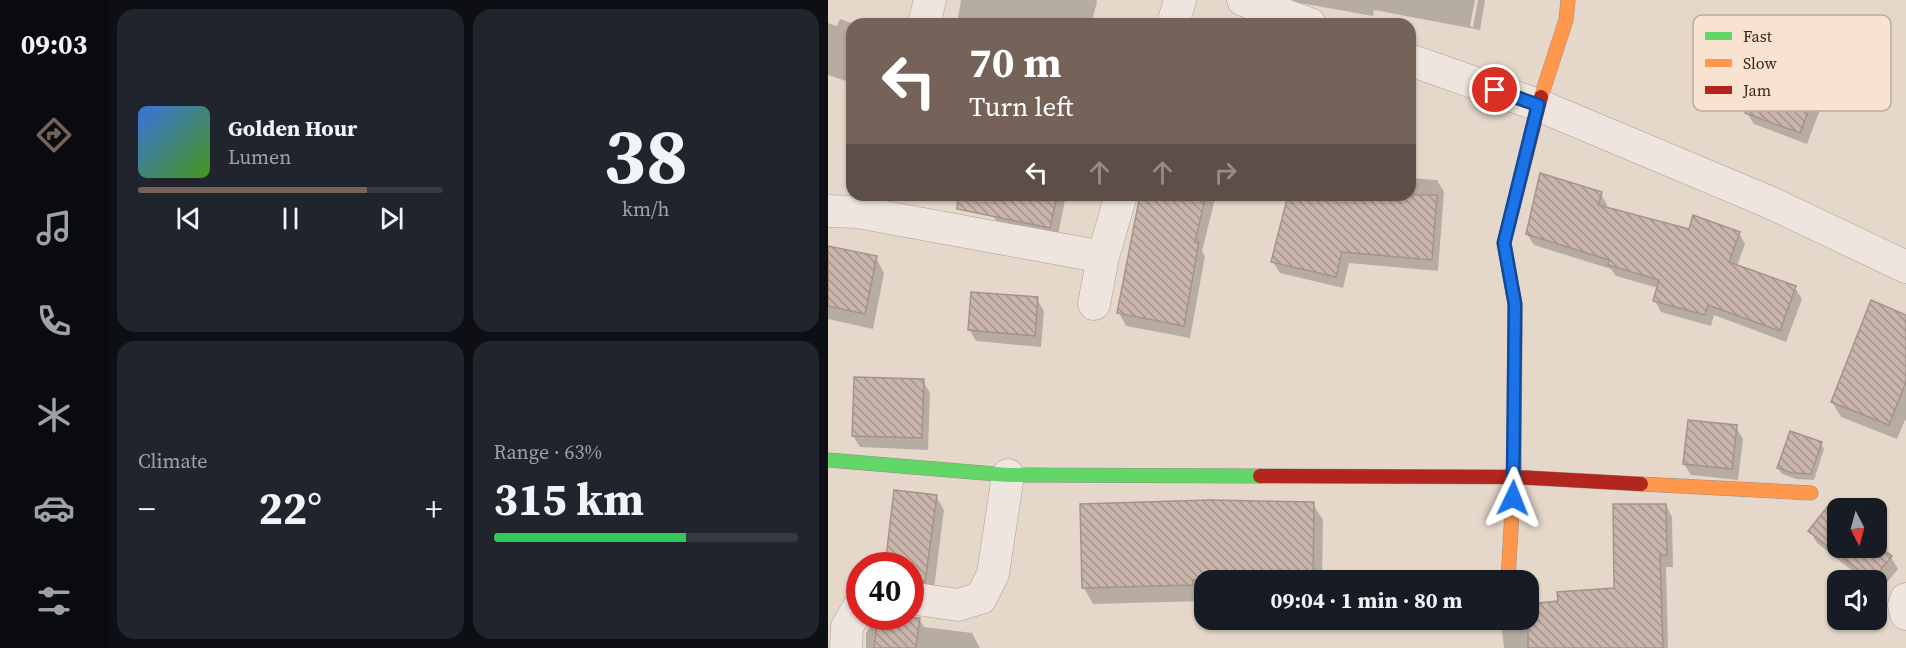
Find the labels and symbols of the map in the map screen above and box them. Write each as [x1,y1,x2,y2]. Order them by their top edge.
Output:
legend [1693,15,1891,111]
text: Fast [1743,25,1773,47]
text: Slow [1743,52,1778,74]
pin [1469,64,1520,115]
text: Jam [1742,79,1771,101]
position arrow [1481,466,1545,530]
north arrow [1827,498,1887,558]
speed limit sign: 40 [846,552,924,630]

